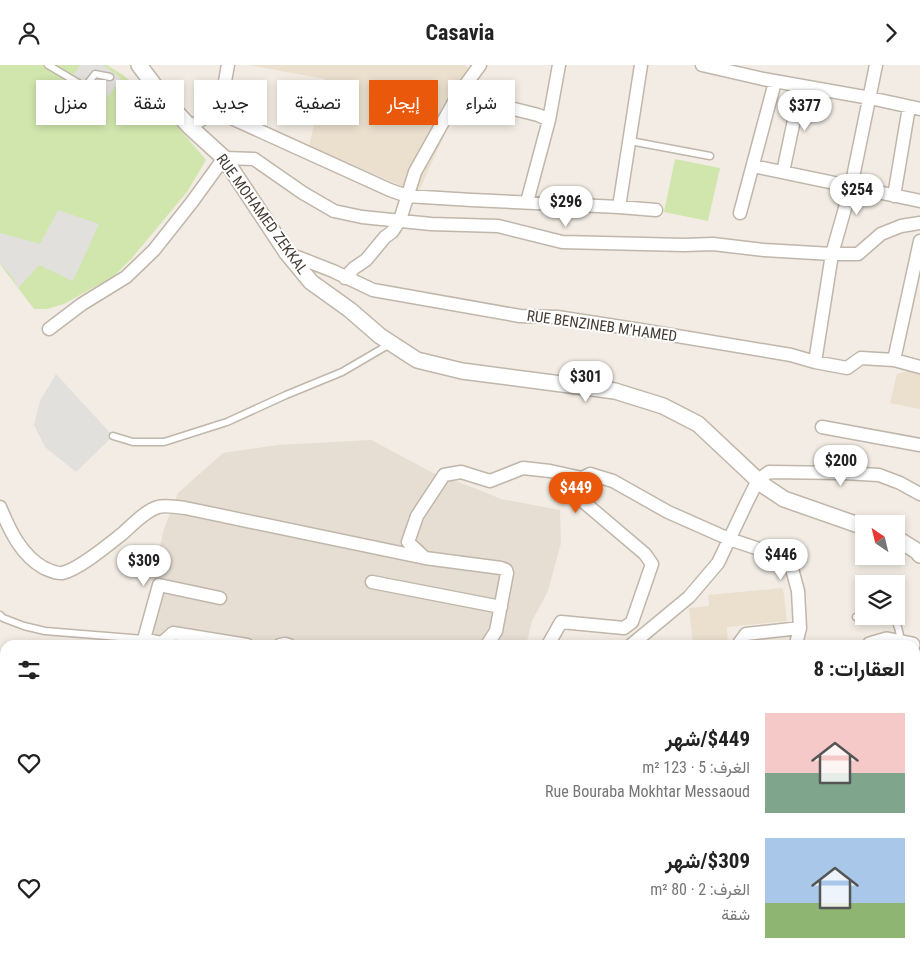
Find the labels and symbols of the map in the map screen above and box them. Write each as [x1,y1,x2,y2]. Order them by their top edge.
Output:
pin: $377 [775,89,835,132]
street label: RUE MOHAMED ZEKKAL [212,150,312,278]
pin: $254 [827,173,887,216]
pin: $296 [536,185,596,228]
street label: RUE BENZINEB M'HAMED [526,307,678,345]
pin: $301 [556,361,616,403]
pin: $200 [811,445,871,487]
pin: $449 [546,471,606,514]
north arrow [855,515,905,565]
pin: $446 [751,539,811,581]
pin: $309 [114,545,174,587]

